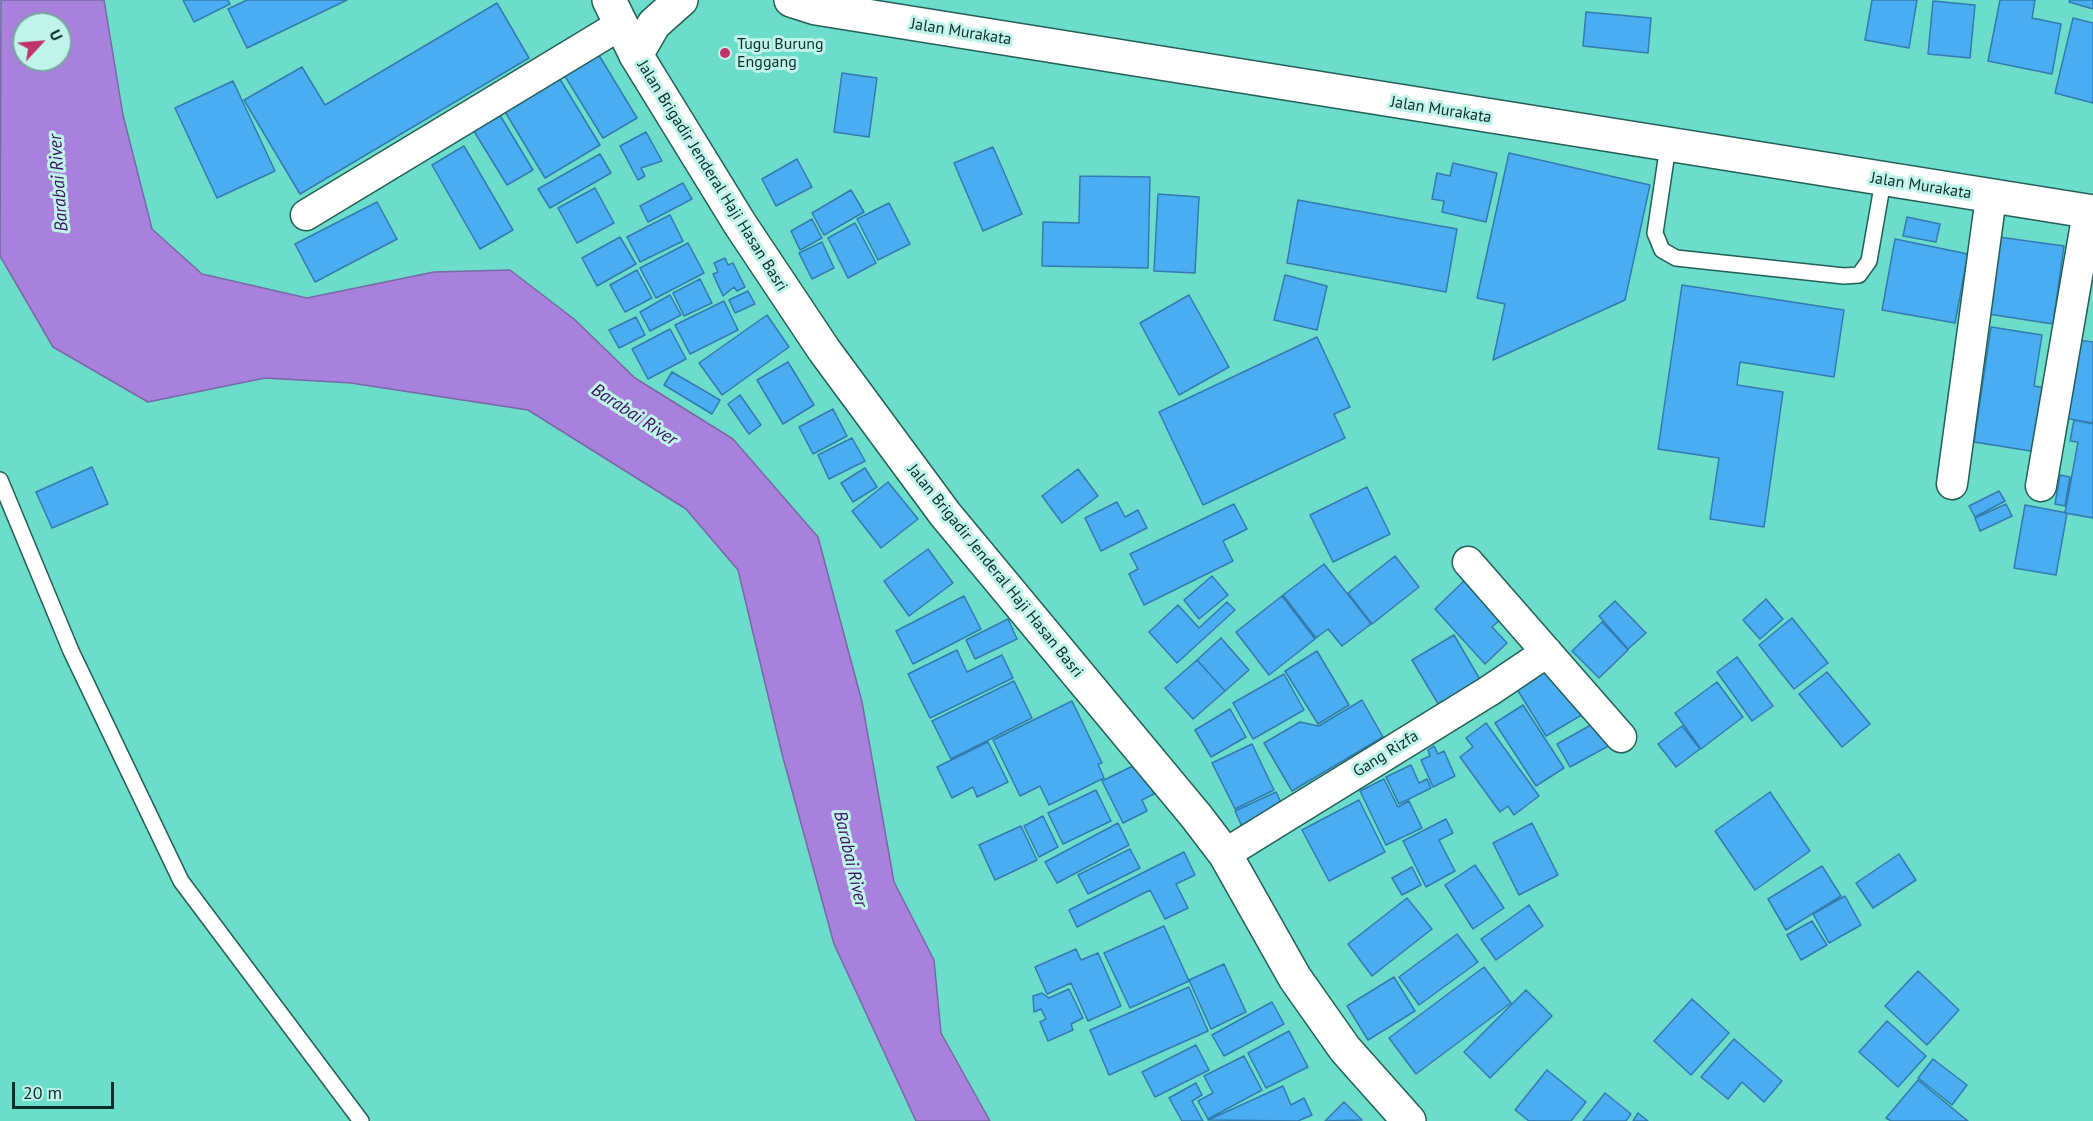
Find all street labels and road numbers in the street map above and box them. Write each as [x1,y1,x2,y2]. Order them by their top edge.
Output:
street label: Jalan Murakata [909,15,1013,49]
street label: Jalan Brigadir Jenderal Haji Hasan Basri [633,57,791,295]
street label: Jalan Murakata [1389,93,1493,127]
street label: Jalan Murakata [1869,169,1973,203]
street label: Jalan Brigadir Jenderal Haji Hasan Basri [903,461,1087,681]
street label: Gang Rizfa [1350,726,1422,782]

